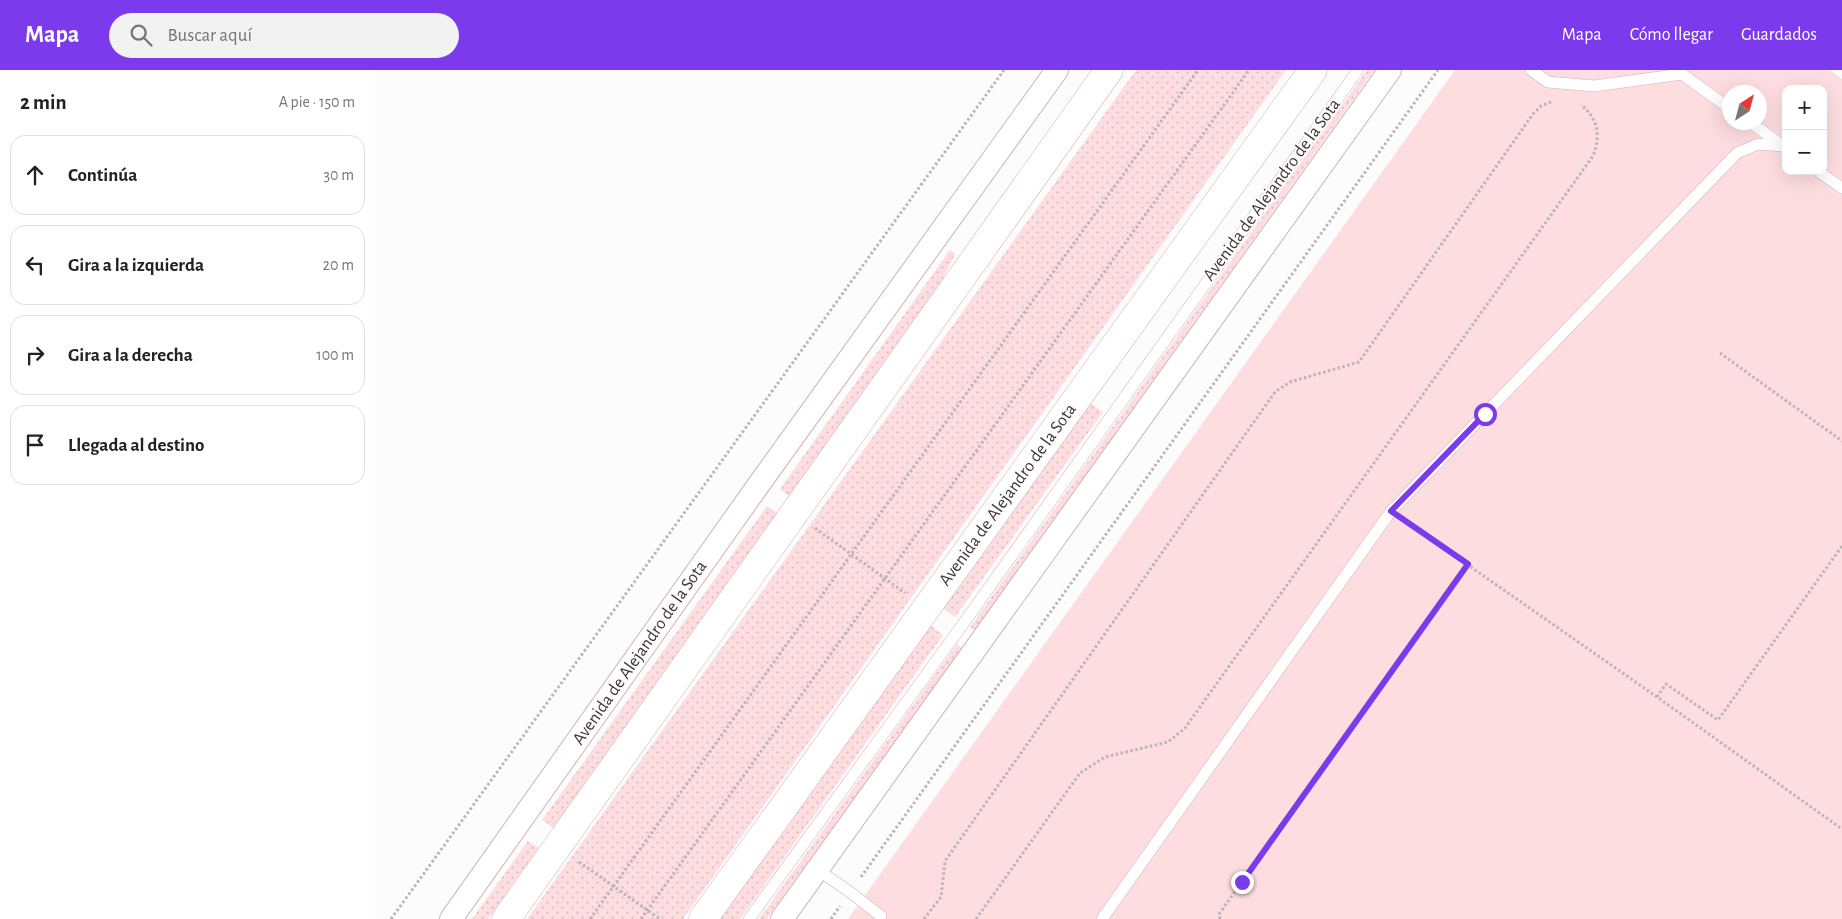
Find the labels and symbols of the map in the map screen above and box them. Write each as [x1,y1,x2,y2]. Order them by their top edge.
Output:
north arrow [1722,85,1767,130]
street label: Avenida de Alejandro de la Sota [1200,96,1344,284]
street label: Avenida de Alejandro de la Sota [936,401,1080,589]
route start [1474,403,1497,426]
street label: Avenida de Alejandro de la Sota [569,558,711,748]
route end [1231,871,1254,894]

